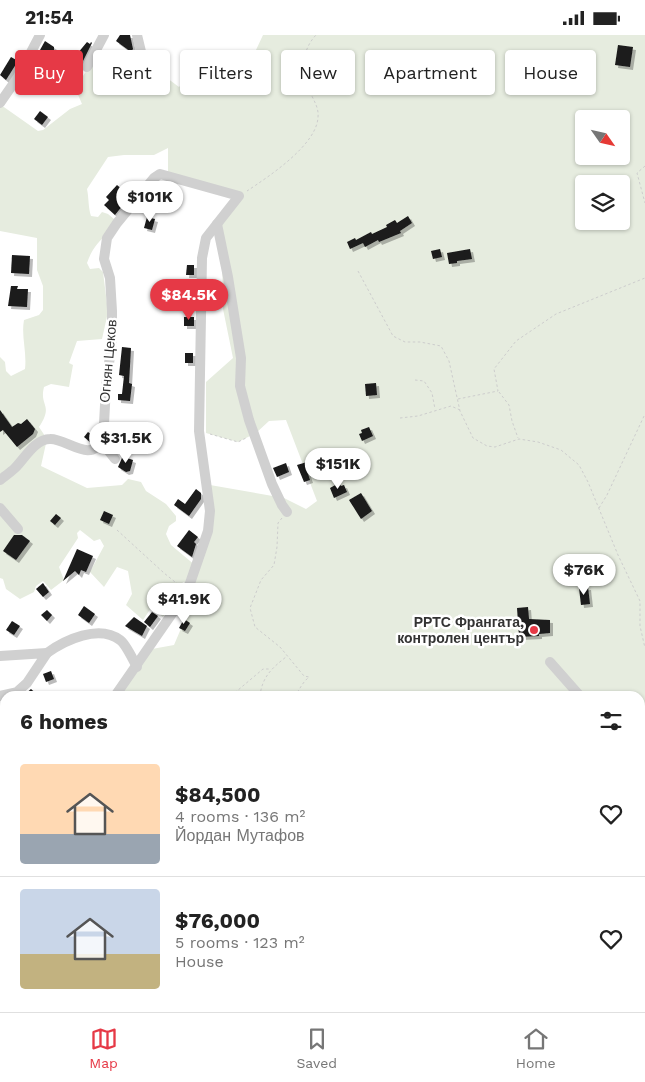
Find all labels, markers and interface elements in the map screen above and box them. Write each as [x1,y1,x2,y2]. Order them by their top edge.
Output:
text: 21:54 [25,6,74,29]
chip: Buy [15,50,83,95]
chip: Rent [93,50,170,95]
chip: Filters [180,50,271,95]
chip: New [281,50,355,95]
chip: Apartment [365,50,495,95]
chip: House [505,50,596,95]
north arrow [575,110,630,165]
map controls [575,110,630,230]
button: layers [575,175,630,230]
pin: $101K [115,181,185,223]
text: $101K [127,187,173,206]
pin: $84.5K [148,279,230,321]
text: $84.5K [161,285,217,304]
street label: Огнян Цеков [96,319,120,403]
pin: $31.5K [85,421,167,464]
text: $31.5K [100,428,152,447]
pin: $151K [303,447,373,490]
text: $151K [316,454,360,473]
pin: $76K [554,553,614,596]
text: $76K [564,560,604,579]
pin: $41.9K [143,583,225,625]
text: $41.9K [158,589,210,608]
place label: РРТС Франгата, контролен център [397,614,524,646]
marker: РРТС Франгата, контролен център [528,624,540,636]
icon: filters [597,707,625,735]
text: 6 homes [20,709,108,734]
text: $84,500 [175,782,260,807]
icon: home [60,784,120,844]
icon: heart [597,800,625,828]
text: 4 rooms · 136 m² [175,807,305,826]
text: Йордан Мутафов [175,826,305,845]
text: $76,000 [175,908,260,933]
icon: home [60,909,120,969]
icon: heart [597,925,625,953]
text: 5 rooms · 123 m² [175,933,305,952]
text: House [175,952,224,971]
tab: Map [89,1025,118,1071]
tab: Saved [296,1025,337,1071]
tab: Home [516,1025,556,1071]

